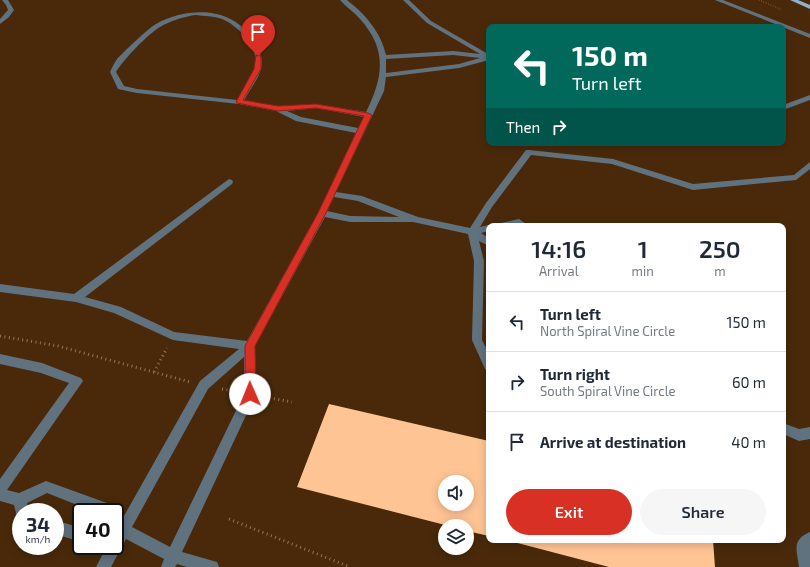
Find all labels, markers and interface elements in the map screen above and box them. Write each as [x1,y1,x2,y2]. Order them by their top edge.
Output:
pin [241,15,275,56]
icon: arrive [247,21,269,43]
text: 150 m [572,38,648,72]
icon: left [506,40,558,92]
text: Turn left [572,72,642,94]
icon: right [548,116,570,138]
text: Then [506,118,540,136]
text: 14:16 [531,234,586,263]
text: 1 [638,234,648,263]
text: 250 [699,234,741,263]
text: Arrival [539,263,579,279]
text: min [632,263,654,279]
text: m [714,263,726,279]
text: Turn left [540,305,601,323]
icon: left [506,311,528,333]
text: 150 m [726,313,766,331]
text: North Spiral Vine Circle [540,323,675,339]
text: Turn right [540,365,610,383]
icon: right [506,371,528,393]
position arrow [229,373,271,415]
text: 60 m [732,373,766,391]
text: South Spiral Vine Circle [540,383,675,399]
icon: arrive [506,431,528,453]
text: Arrive at destination [540,433,686,451]
text: 40 m [731,433,766,451]
map controls [438,475,474,555]
button: sound [438,475,474,511]
button: Exit [506,489,632,535]
button: Share [640,489,766,535]
speed limit sign: 40 [72,503,124,555]
text: 34 [26,512,50,536]
button: layers [438,519,474,555]
text: km/h [26,533,50,545]

